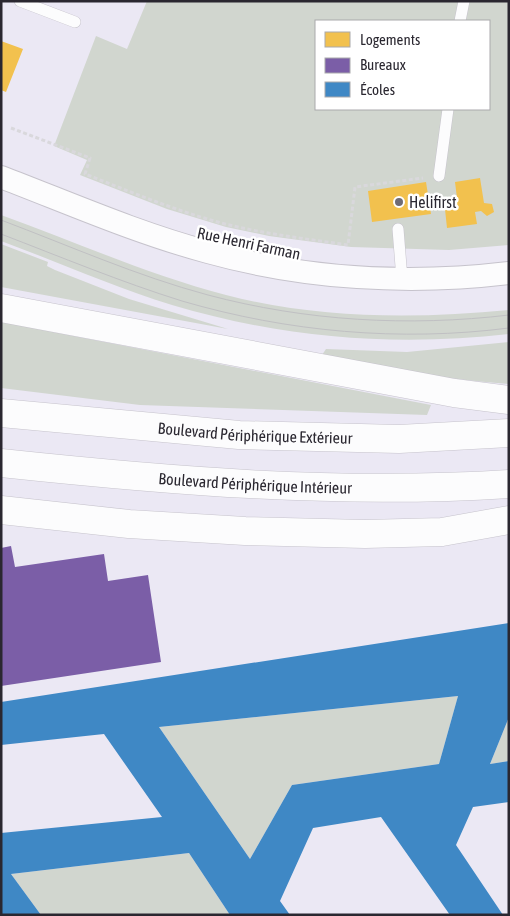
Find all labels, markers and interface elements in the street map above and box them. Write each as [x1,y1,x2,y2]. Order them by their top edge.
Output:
legend [315,20,490,110]
text: Logements [360,31,420,48]
text: Bureaux [360,56,406,73]
text: Écoles [360,81,395,98]
place label: Helifirst [409,193,457,211]
marker: Helifirst [393,196,405,208]
street label: Rue Henri Farman [196,223,302,263]
street label: Boulevard Périphérique Extérieur [157,419,353,447]
street label: Boulevard Périphérique Intérieur [158,469,352,497]

